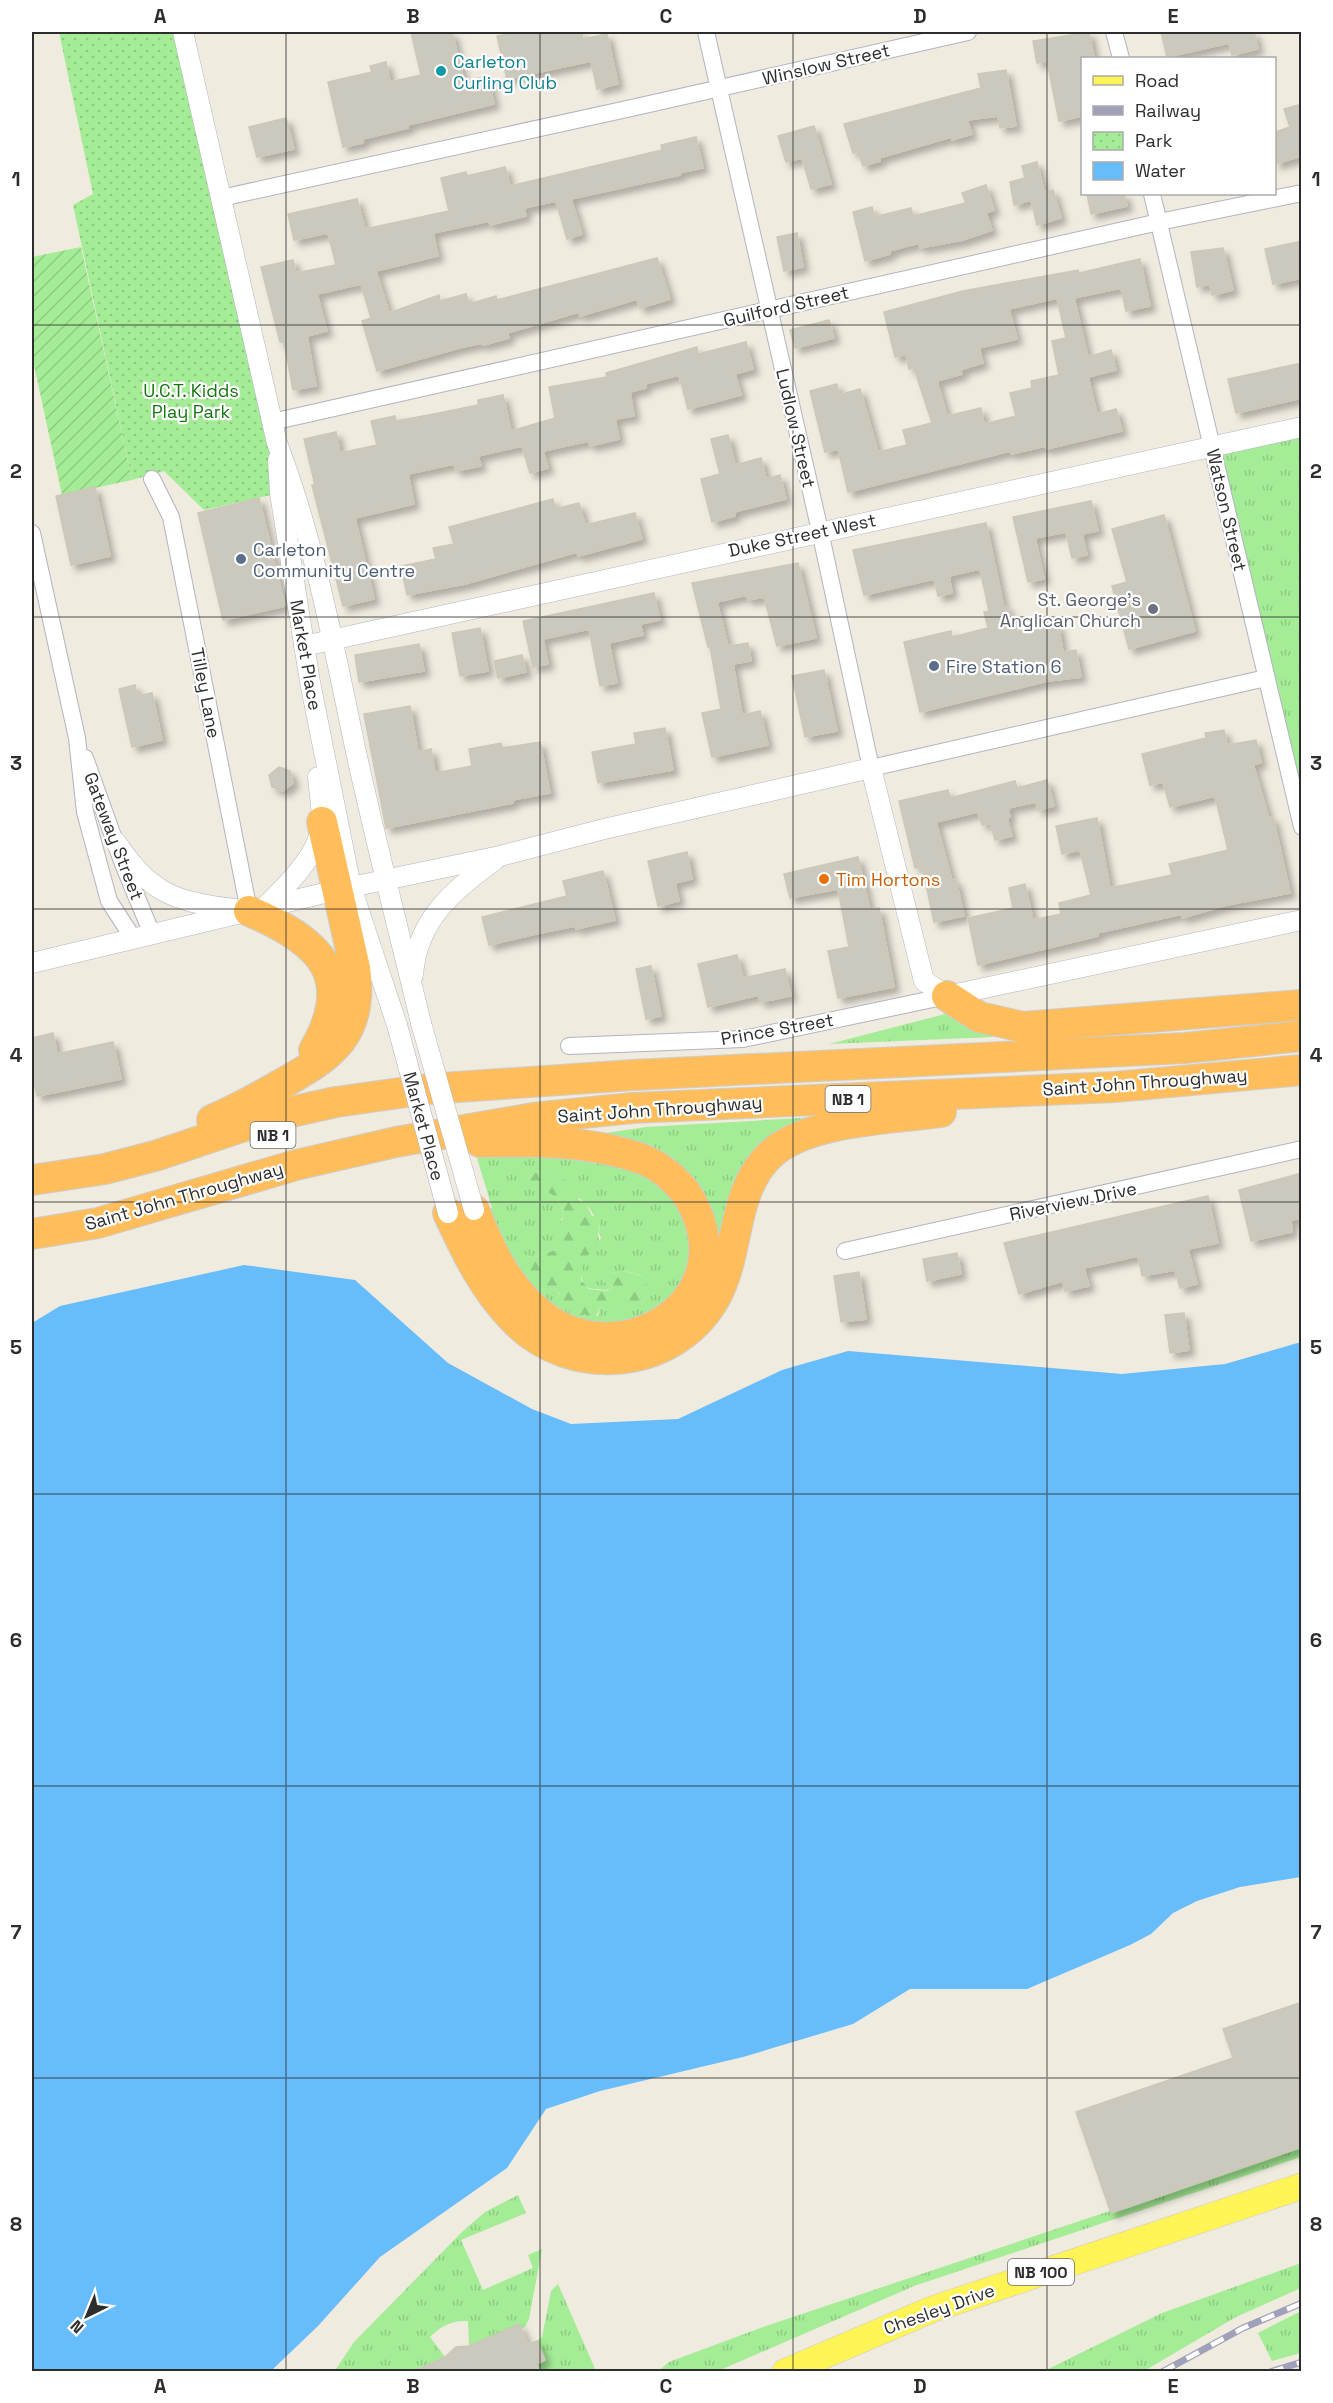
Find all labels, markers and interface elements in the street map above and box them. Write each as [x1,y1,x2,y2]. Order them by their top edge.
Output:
text: A [154,3,167,29]
text: B [406,3,420,29]
text: C [660,3,673,29]
text: D [913,3,927,29]
text: E [1167,3,1179,29]
street label: Winslow Street [760,38,892,90]
place label: Carleton Curling Club [453,50,557,94]
legend [1081,57,1276,195]
marker: Carleton Curling Club [434,64,448,78]
text: Road [1135,69,1179,92]
text: Railway [1135,99,1201,122]
text: Park [1135,129,1173,152]
text: Water [1135,159,1186,182]
text: 1 [11,166,21,192]
text: 1 [1311,166,1321,192]
street label: Guilford Street [721,280,851,332]
street label: Ludlow Street [771,366,821,490]
park label: U.C.T. Kidds Play Park [143,379,239,423]
street label: Watson Street [1202,447,1252,573]
text: 2 [10,458,22,484]
text: 2 [1310,458,1322,484]
street label: Duke Street West [726,508,878,562]
place label: Carleton Community Centre [253,538,415,582]
marker: Carleton Community Centre [234,552,248,566]
place label: St. George's Anglican Church [1000,588,1141,632]
street label: Market Place [285,598,327,712]
marker: St. George's Anglican Church [1146,602,1160,616]
street label: Tilley Lane [186,646,226,740]
place label: Fire Station 6 [946,655,1061,678]
marker: Fire Station 6 [927,659,941,673]
text: 3 [10,750,22,776]
text: 3 [1310,750,1322,776]
street label: Gateway Street [79,769,149,903]
place label: Tim Hortons [836,868,940,891]
marker: Tim Hortons [817,872,831,886]
street label: Prince Street [719,1008,835,1050]
text: 4 [10,1042,23,1068]
text: 4 [1310,1042,1323,1068]
street label: Saint John Throughway [1042,1063,1248,1101]
street label: Market Place [398,1069,450,1183]
road number: NB 1 [826,1086,870,1112]
street label: Saint John Throughway [557,1090,763,1128]
road number: NB 1 [250,1122,296,1148]
street label: Saint John Throughway [82,1157,286,1235]
street label: Riverview Drive [1007,1176,1139,1226]
text: 5 [10,1334,22,1360]
text: 5 [1310,1334,1322,1360]
text: 6 [10,1627,22,1653]
text: 6 [1310,1627,1322,1653]
text: 7 [10,1919,22,1945]
text: 7 [1310,1919,1322,1945]
text: 8 [10,2211,22,2237]
text: 8 [1310,2211,1322,2237]
road number: NB 100 [1008,2259,1074,2285]
street label: Chesley Drive [880,2278,998,2340]
north arrow [57,2286,117,2346]
text: N [66,2315,88,2338]
text: A [154,2373,167,2399]
text: B [406,2373,420,2399]
text: C [660,2373,673,2399]
text: D [913,2373,927,2399]
text: E [1167,2373,1179,2399]

